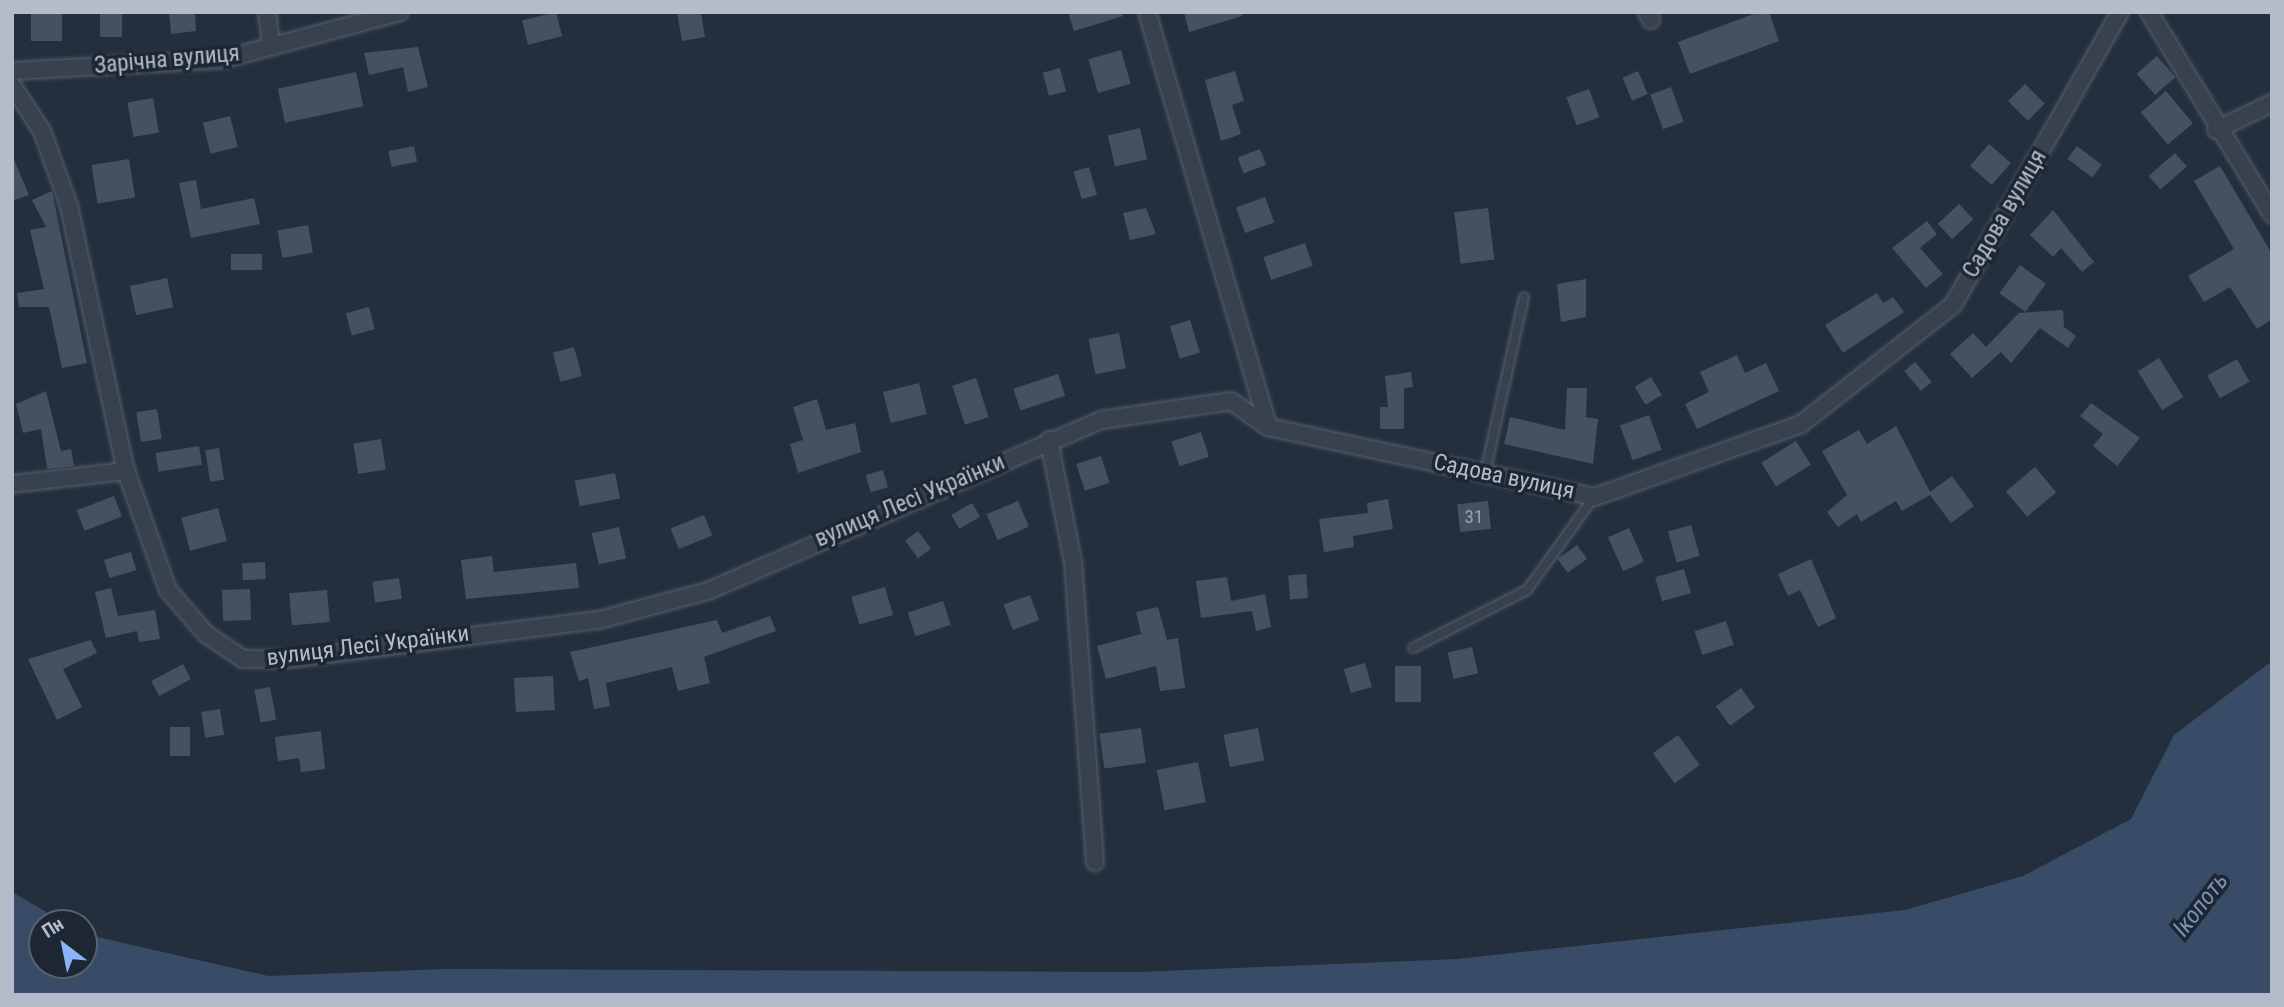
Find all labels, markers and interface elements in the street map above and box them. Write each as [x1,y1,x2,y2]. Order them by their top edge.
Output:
street label: Зарічна вулиця [93,40,241,80]
street label: Садова вулиця [1957,145,2053,283]
street label: вулиця Лесі Українки [811,449,1009,553]
street label: Садова вулиця [1431,449,1577,505]
house number: 31 [1465,506,1483,528]
street label: вулиця Лесі Українки [265,620,471,672]
water label: Ікопоть [2167,867,2235,943]
north arrow [28,909,98,979]
text: Пн [38,912,68,943]

